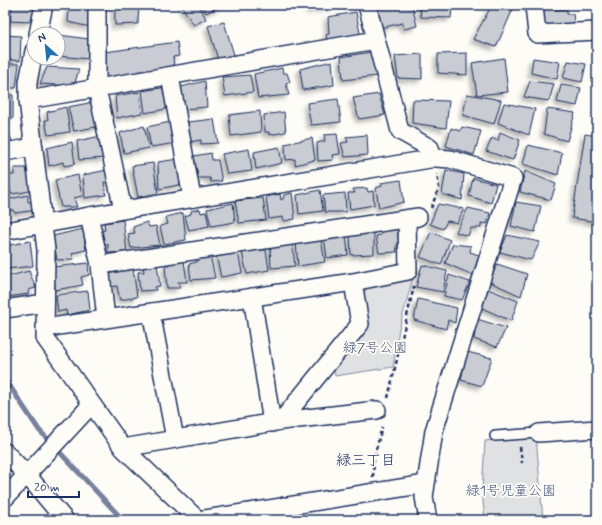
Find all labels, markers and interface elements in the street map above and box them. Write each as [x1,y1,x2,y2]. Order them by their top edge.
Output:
north arrow [26,26,66,66]
text: N [35,30,48,46]
park label: 緑7号公園 [343,339,407,357]
district label: 緑三丁目 [336,451,396,471]
scale bar [28,473,79,499]
text: 20 m [34,480,60,496]
park label: 緑1号児童公園 [466,482,556,500]

